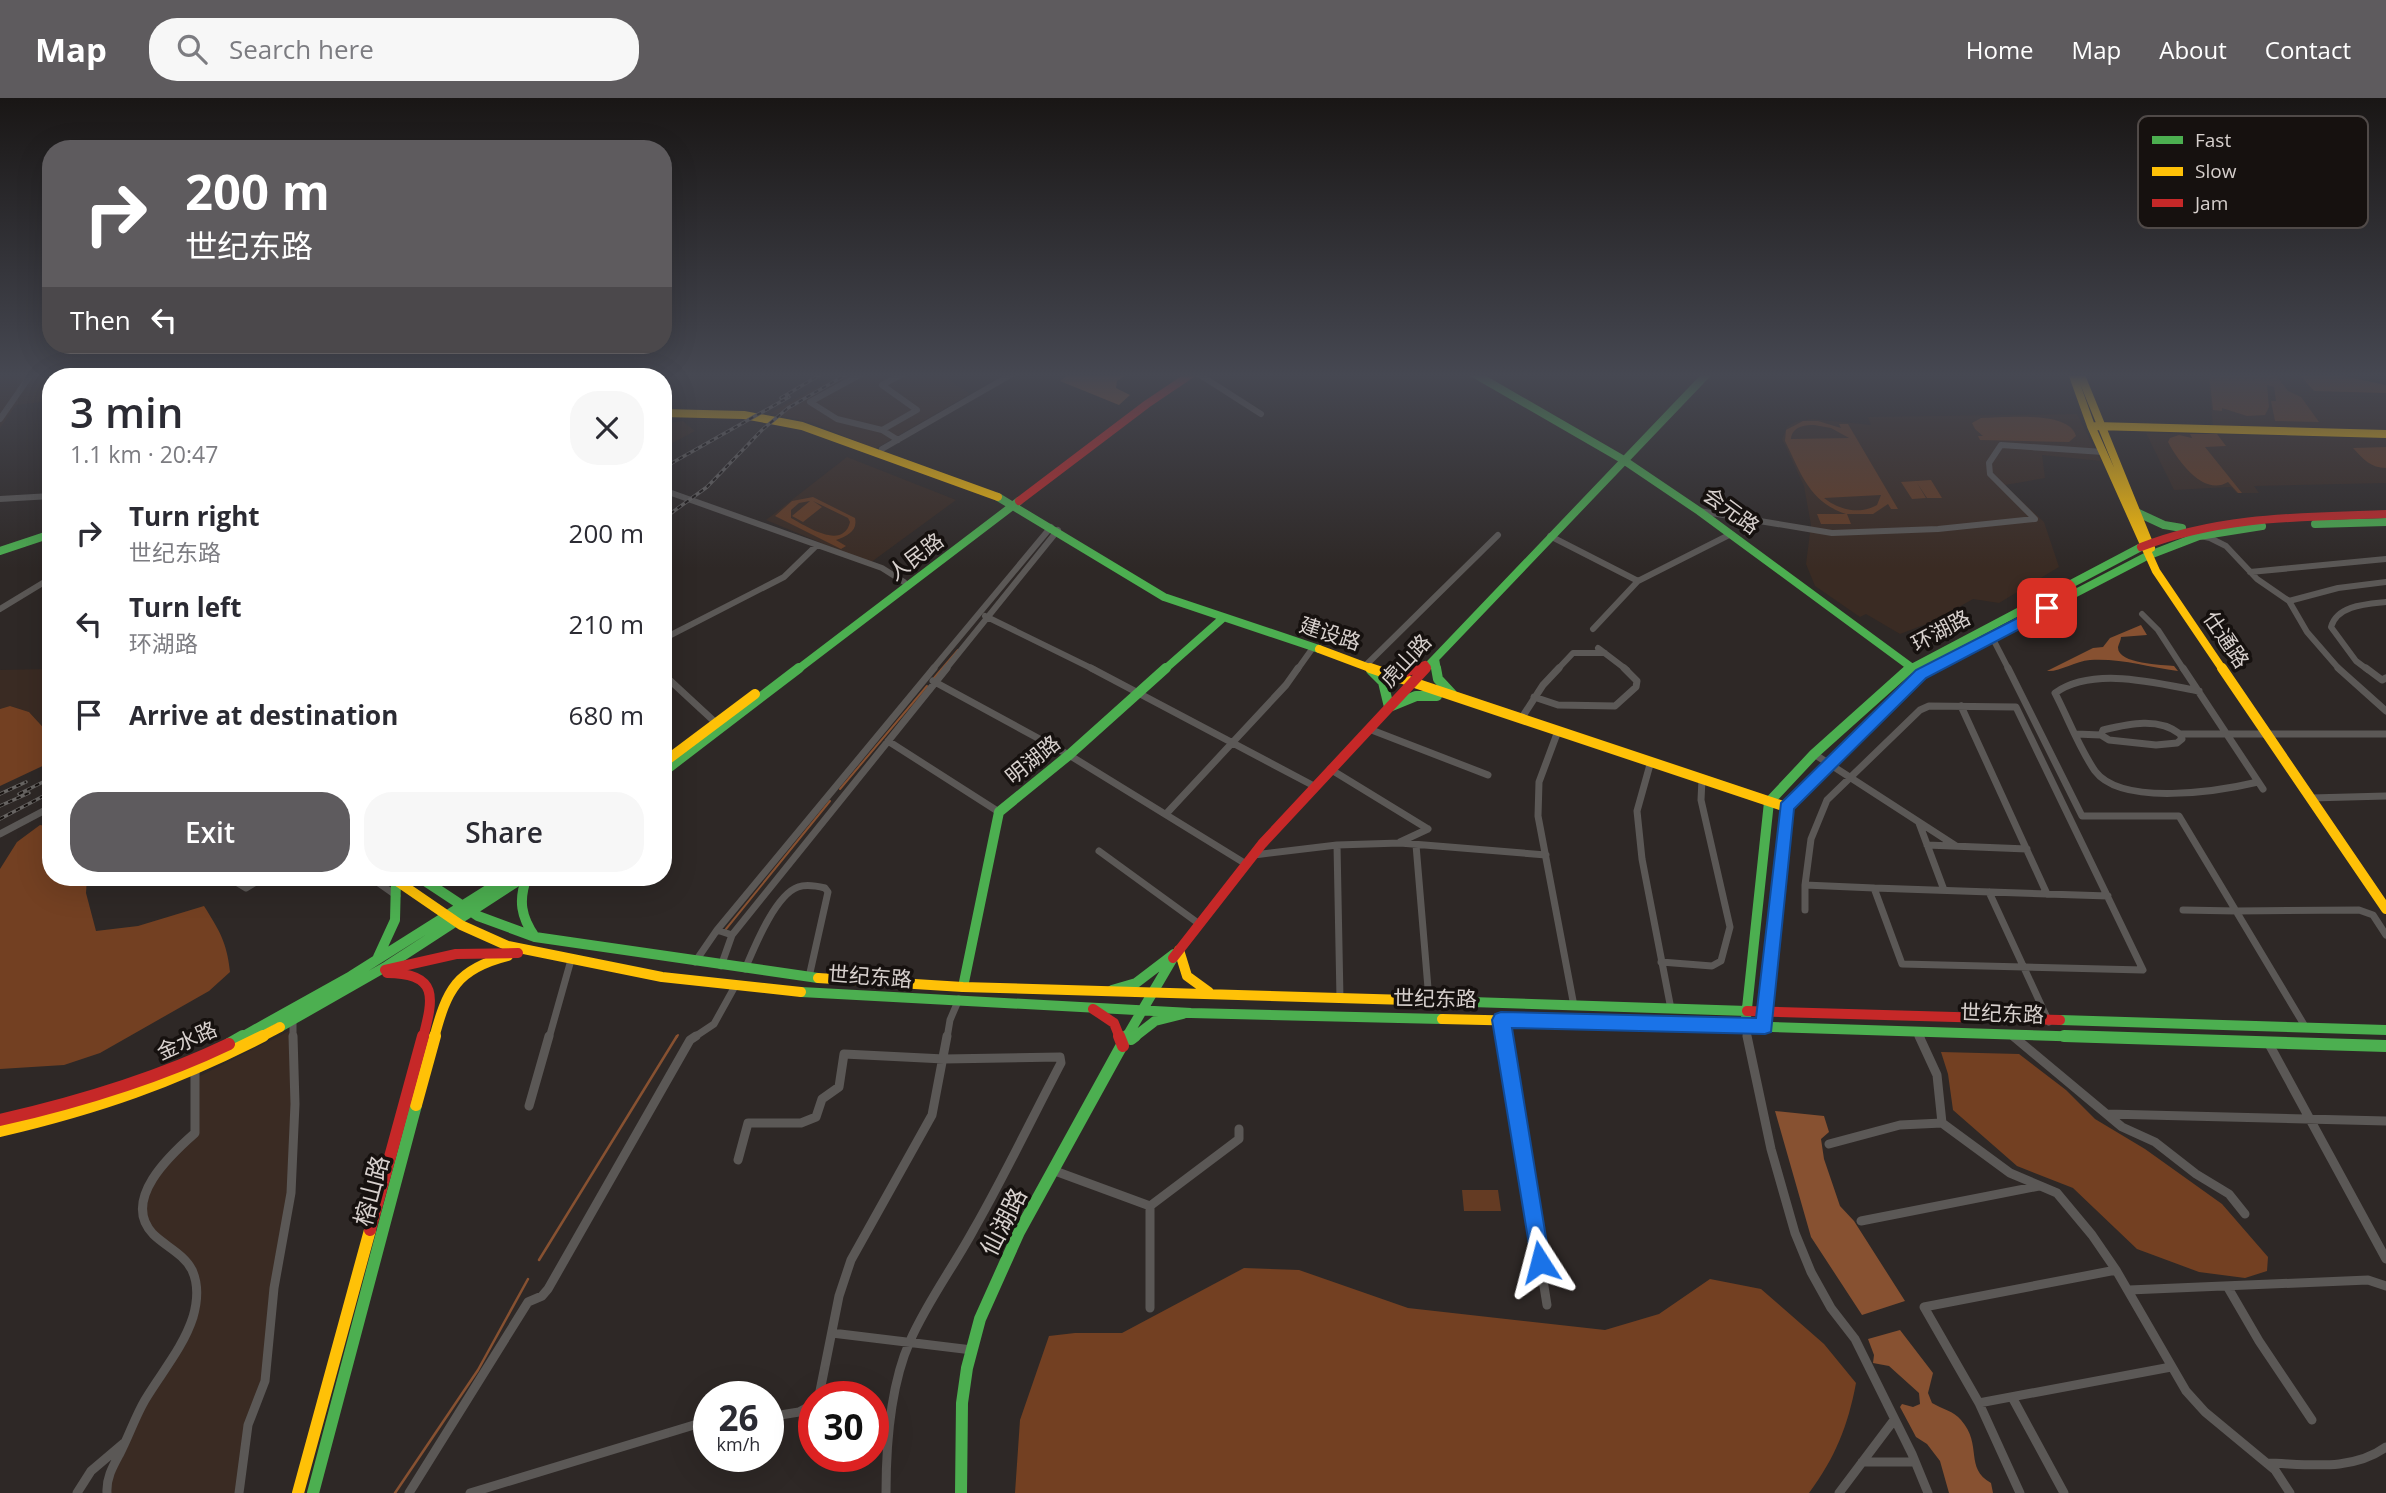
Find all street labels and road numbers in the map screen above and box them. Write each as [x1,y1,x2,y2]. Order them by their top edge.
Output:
street label: 会元路 [1698,480,1765,540]
street label: 人民路 [882,526,949,586]
street label: 环湖路 [1906,603,1975,657]
street label: 仕通路 [2198,605,2256,673]
street label: 建设路 [1296,610,1365,656]
street label: 虎山路 [1374,628,1437,693]
street label: 明湖路 [999,729,1066,790]
street label: 世纪东路 [827,959,913,993]
street label: 世纪东路 [1393,983,1477,1013]
street label: 世纪东路 [1960,998,2044,1028]
street label: 金水路 [152,1014,221,1066]
street label: 榕山路 [345,1152,396,1230]
street label: 仙湖路 [972,1182,1034,1261]

